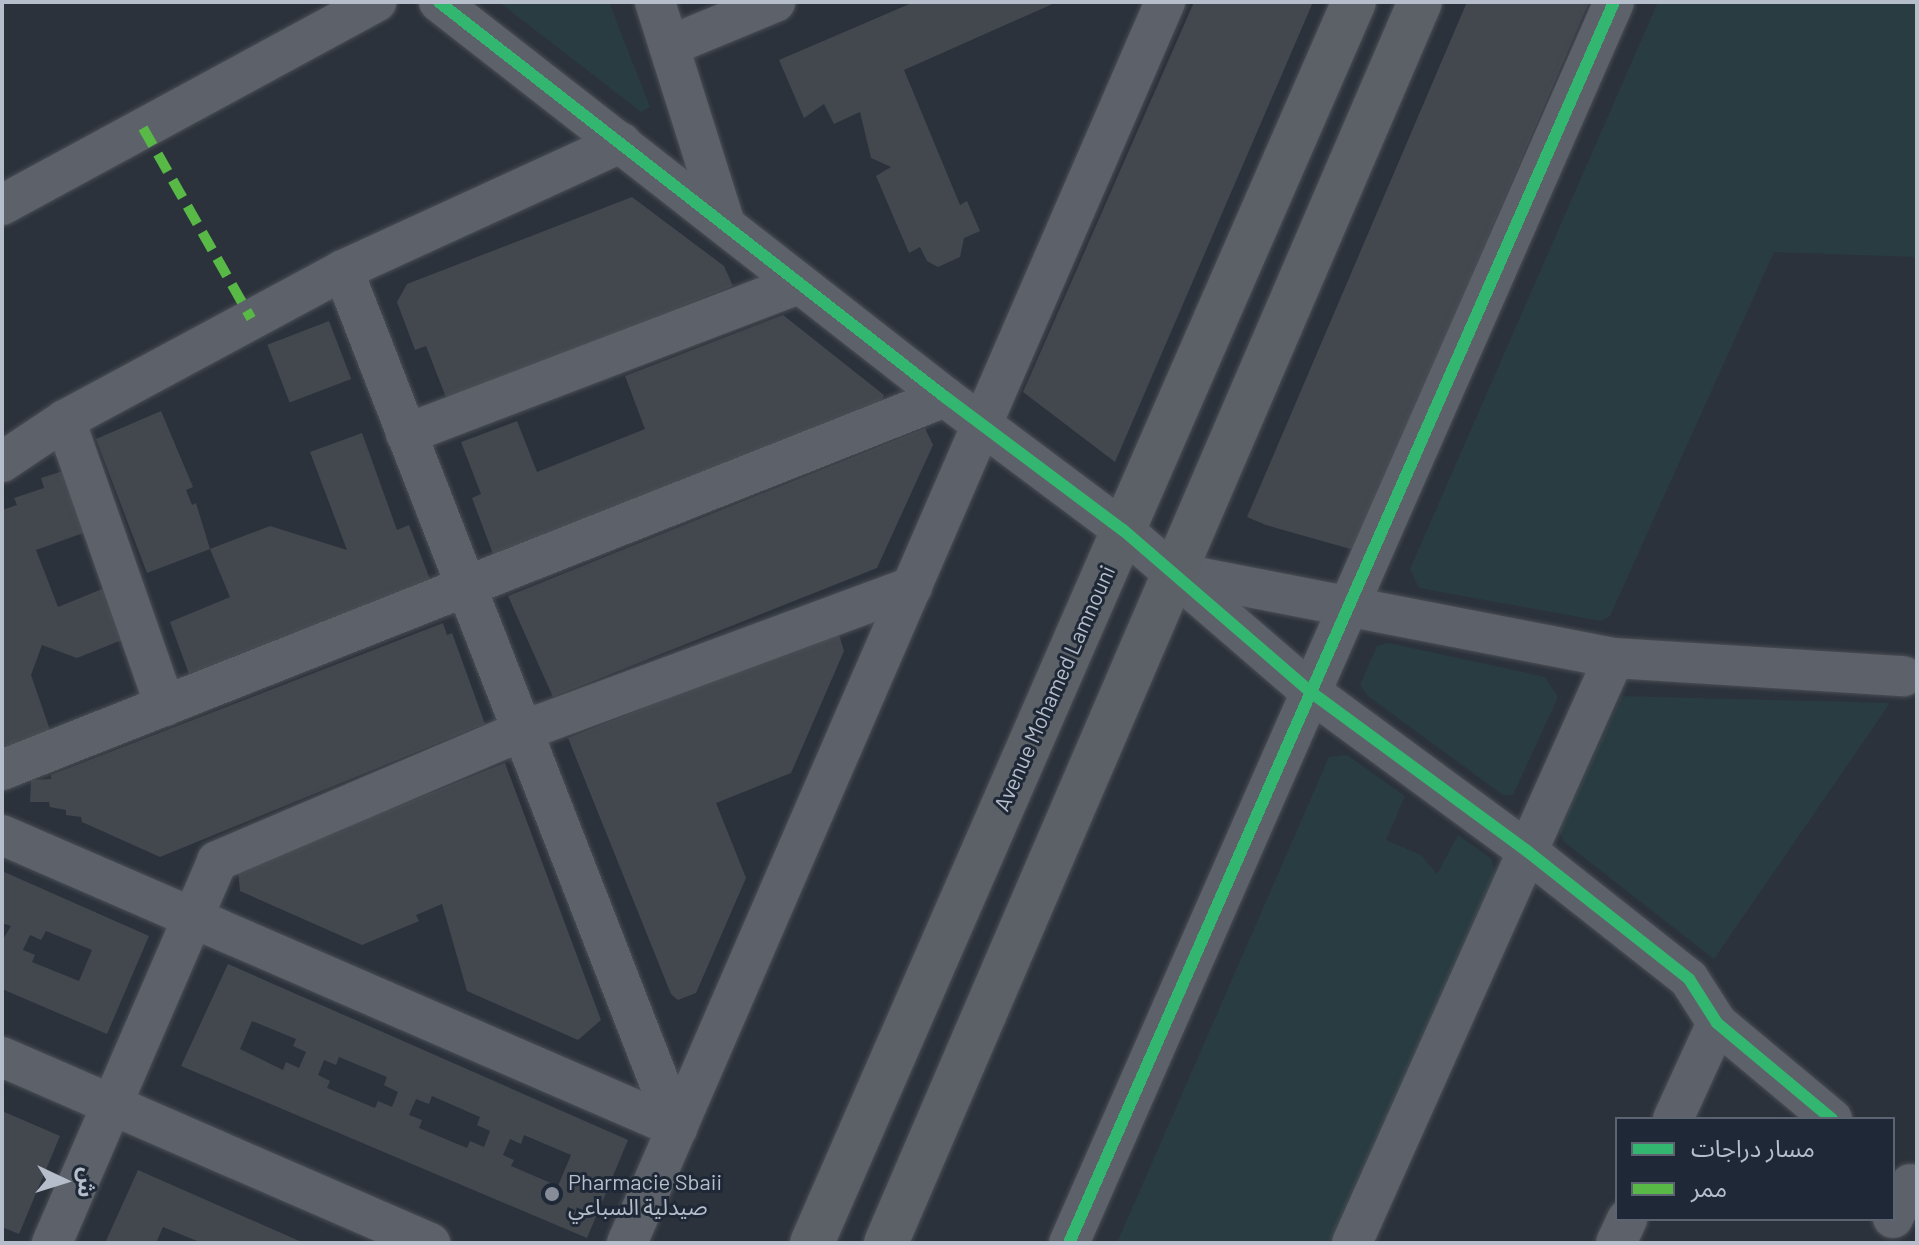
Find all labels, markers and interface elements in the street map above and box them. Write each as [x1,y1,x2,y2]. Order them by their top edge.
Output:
street label: Avenue Mohamed Lamnouni [988,561,1120,815]
legend [1615,1117,1895,1221]
text: مسار دراجات [1691,1133,1815,1162]
north arrow [24,1141,104,1221]
text: ش [74,1167,102,1199]
place label: Pharmacie Sbaii صيدلية السباعي [568,1168,722,1220]
text: ممر [1691,1173,1727,1202]
marker: Pharmacie Sbaii صيدلية السباعي [543,1185,561,1203]

